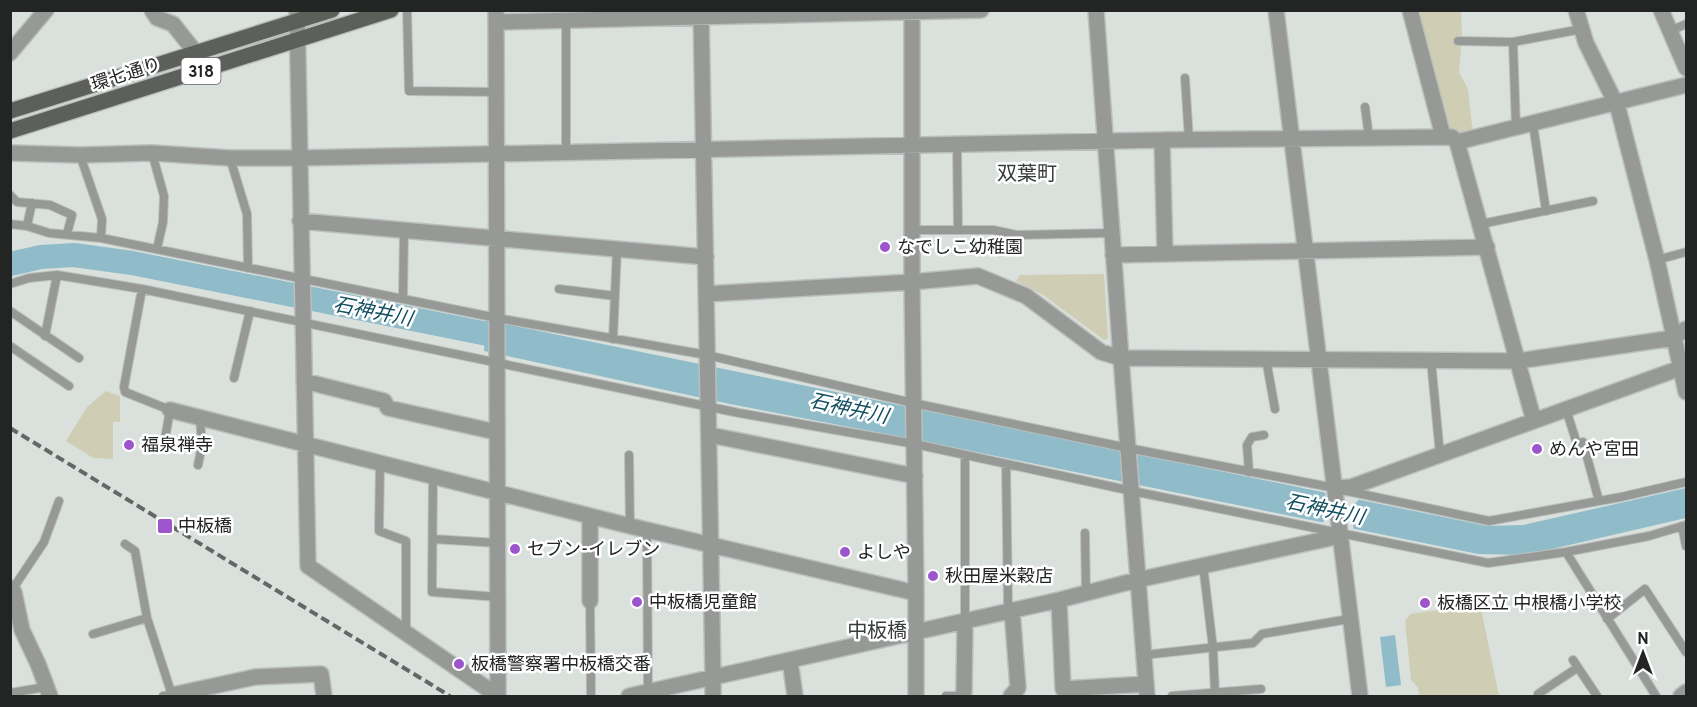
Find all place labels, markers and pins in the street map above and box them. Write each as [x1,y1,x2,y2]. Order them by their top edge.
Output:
place label: なでしこ幼稚園 [897,237,1023,260]
marker: なでしこ幼稚園 [878,240,892,254]
place label: 福泉禅寺 [141,435,213,458]
marker: 福泉禅寺 [122,438,136,452]
place label: めんや宮田 [1549,439,1639,462]
marker: めんや宮田 [1530,442,1544,456]
place label: 中板橋 [178,516,232,539]
marker: 中板橋 [156,517,174,535]
place label: セブン-イレブン [527,539,660,562]
marker: セブン-イレブン [508,542,522,556]
place label: よしや [857,542,911,565]
marker: よしや [838,545,852,559]
place label: 秋田屋米穀店 [945,566,1053,589]
marker: 秋田屋米穀店 [926,569,940,583]
place label: 中板橋児童館 [649,592,757,615]
place label: 板橋区立 中根橋小学校 [1437,593,1621,616]
marker: 中板橋児童館 [630,595,644,609]
marker: 板橋区立 中根橋小学校 [1418,596,1432,610]
place label: 板橋警察署中板橋交番 [471,654,651,677]
marker: 板橋警察署中板橋交番 [452,657,466,671]

